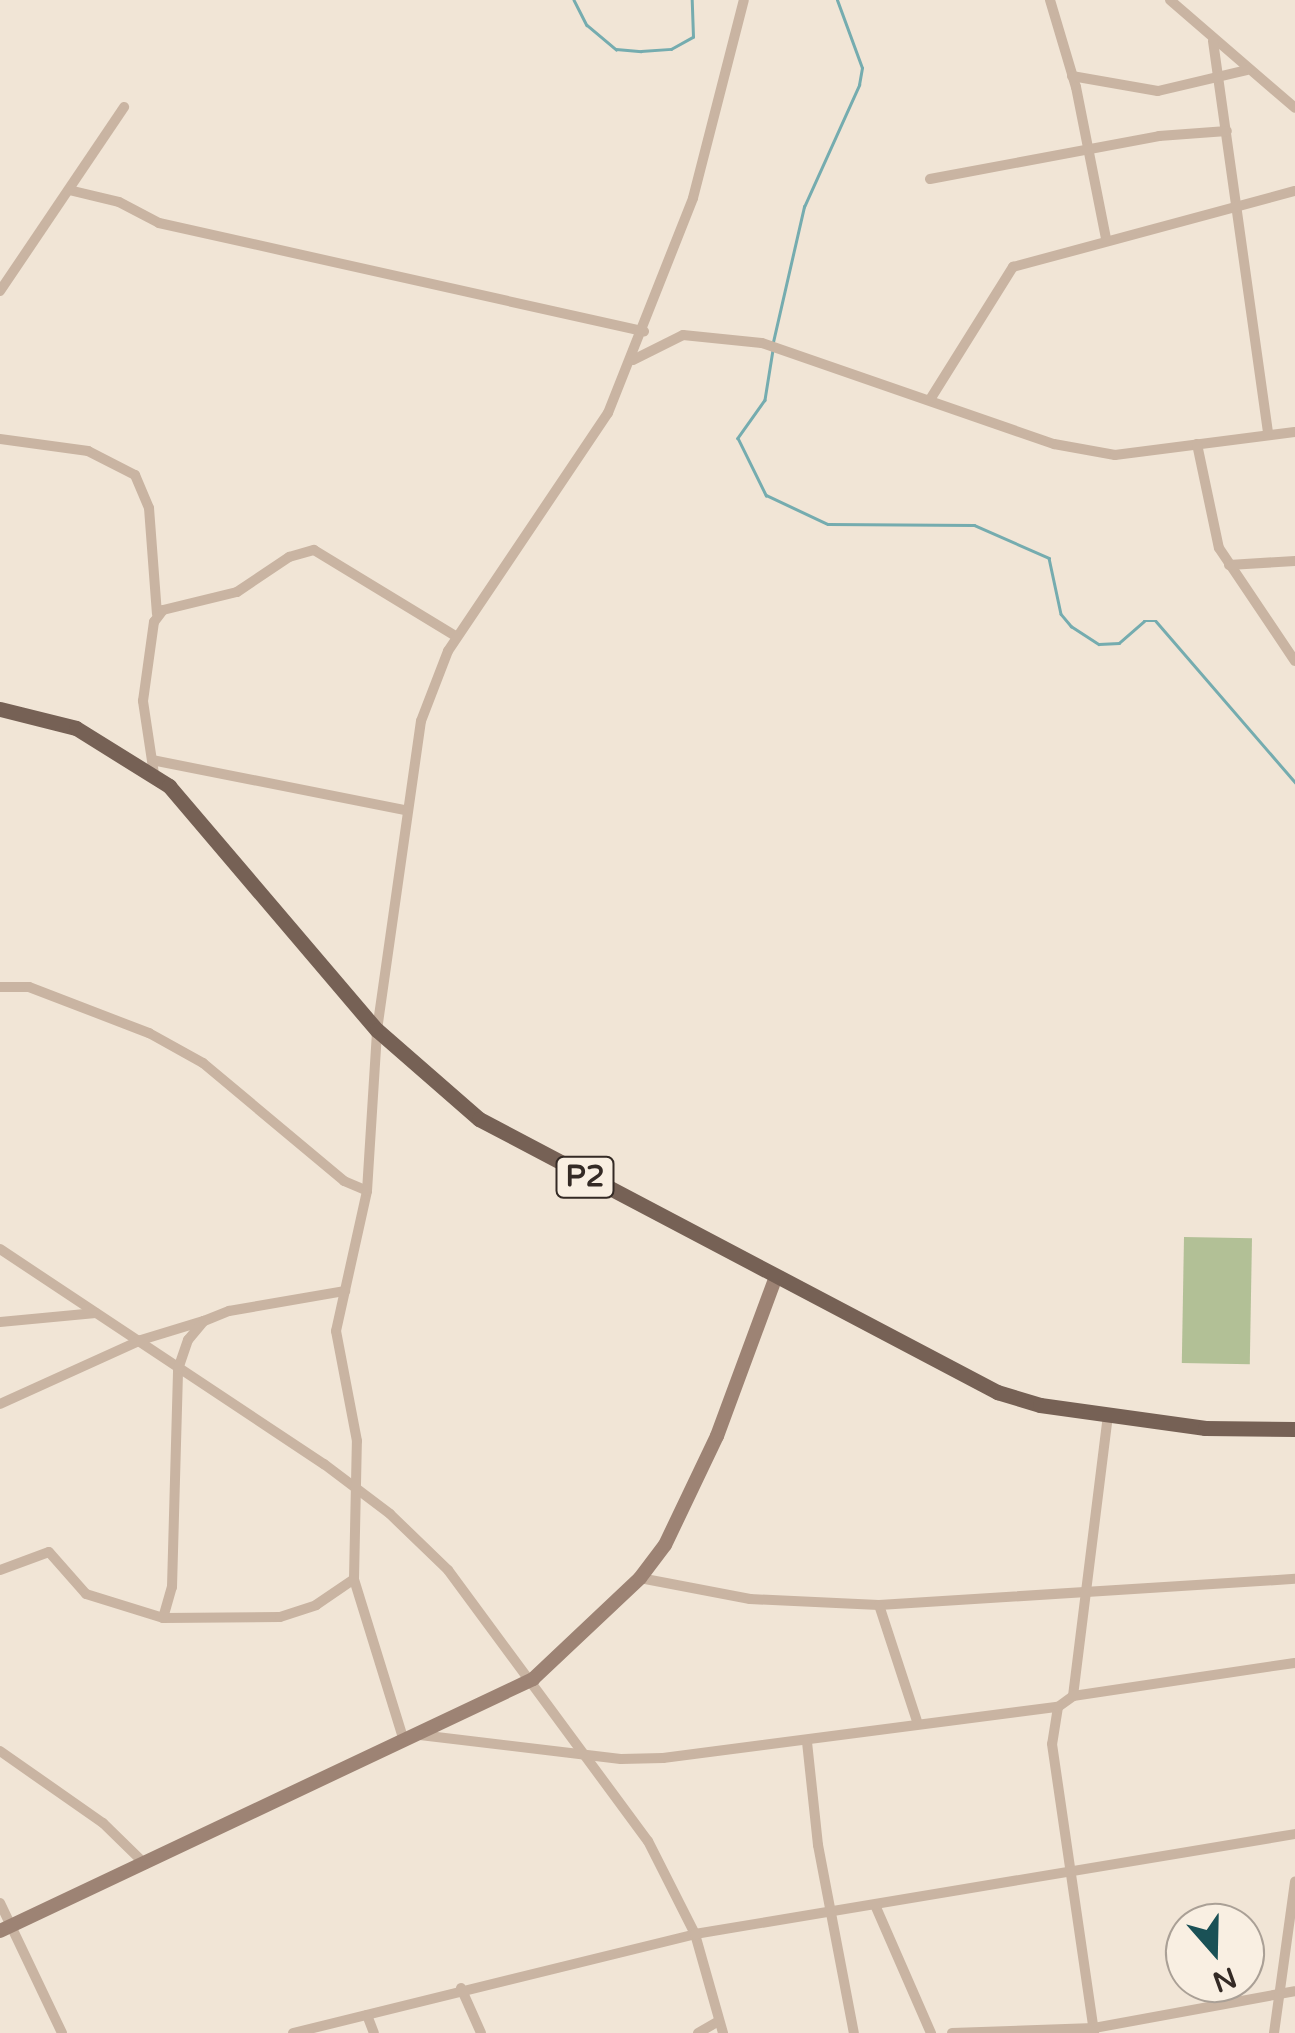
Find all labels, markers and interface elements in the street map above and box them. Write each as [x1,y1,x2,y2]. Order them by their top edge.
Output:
road number: P2 [555,1152,615,1202]
north arrow [1165,1903,1265,2003]
text: N [1208,1959,1241,1999]

